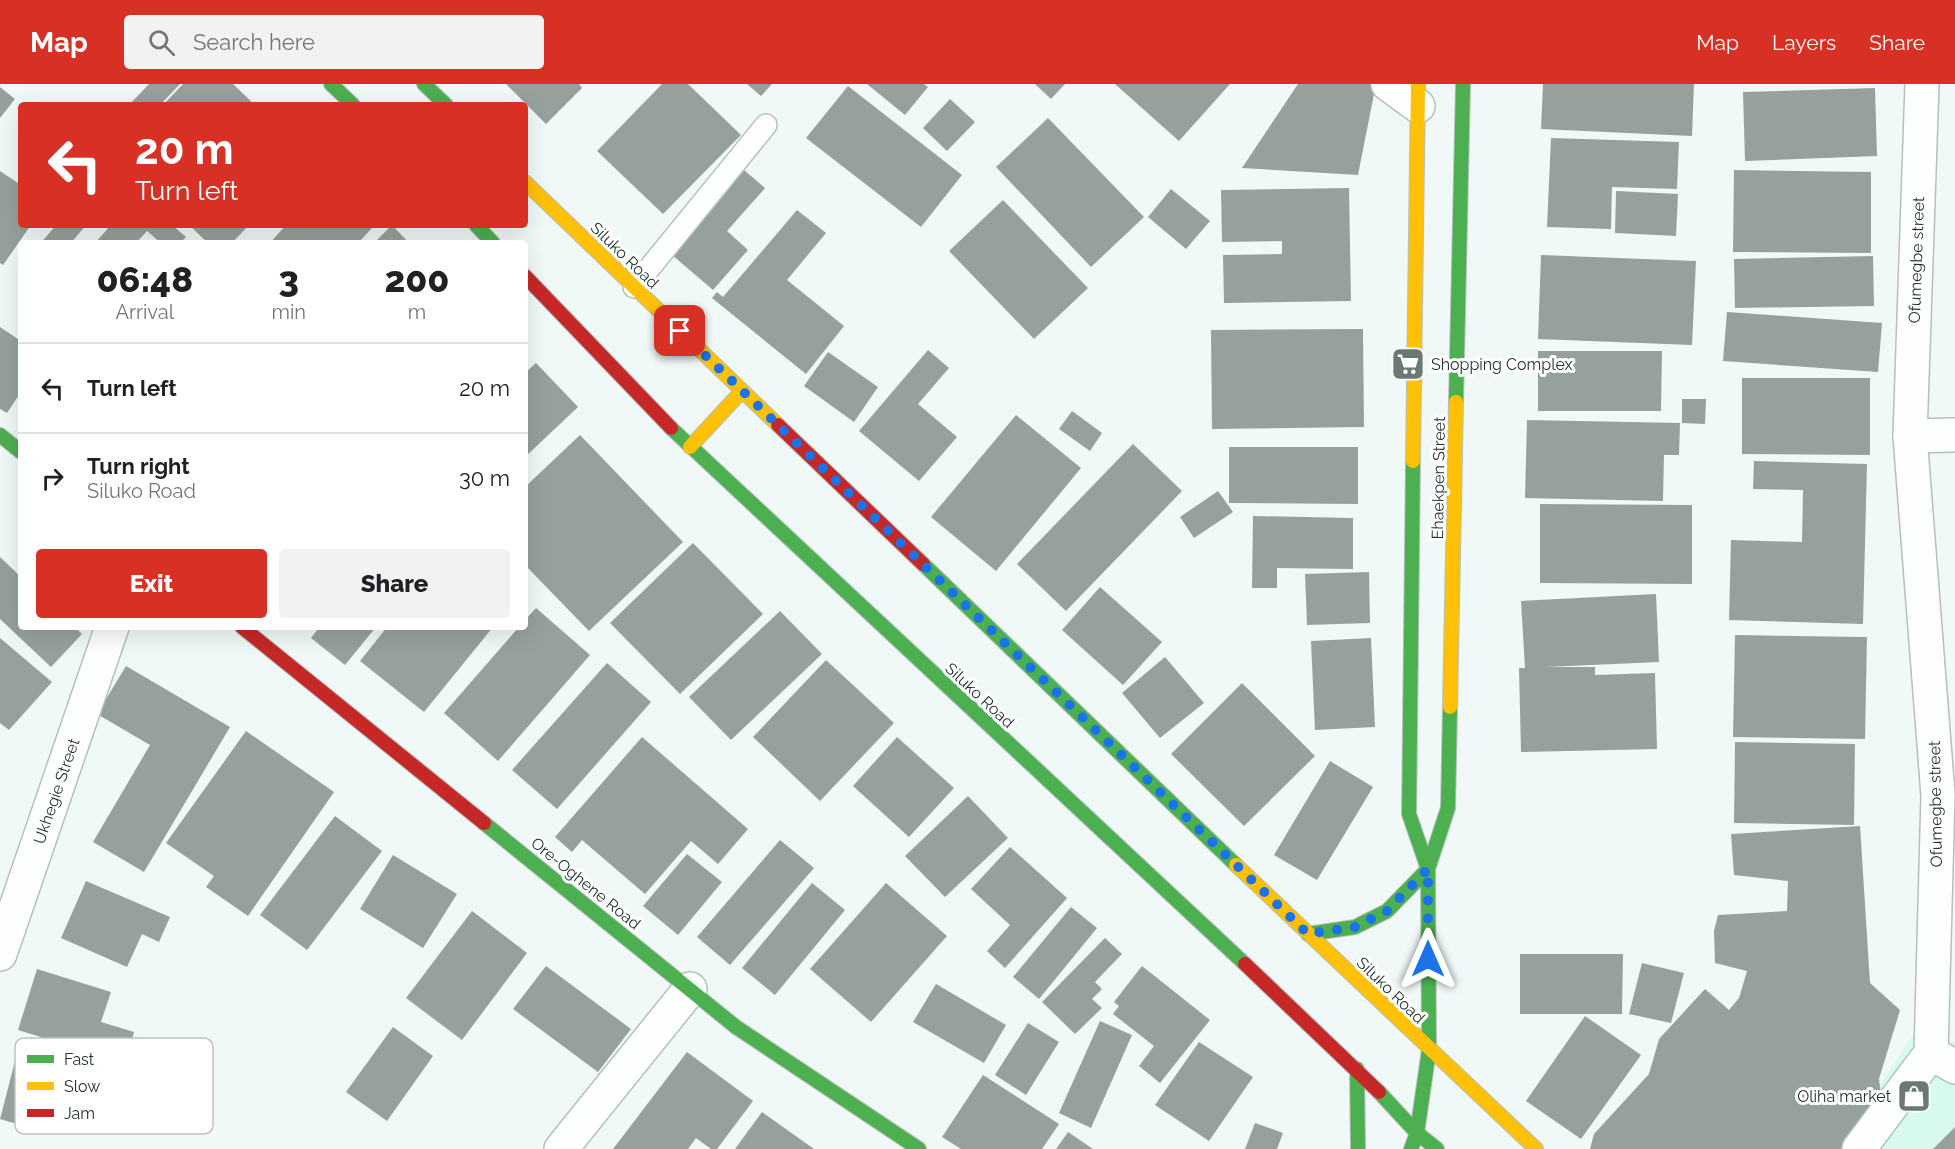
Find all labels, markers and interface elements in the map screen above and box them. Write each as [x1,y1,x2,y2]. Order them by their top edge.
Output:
search box [124,15,544,69]
text: Map [30,26,88,59]
icon: search [145,26,178,59]
text: Search here [193,29,315,55]
text: Map [1696,30,1739,55]
text: Layers [1772,30,1836,55]
text: Share [1869,30,1925,55]
text: 20 m [135,125,234,174]
icon: left [36,126,114,204]
text: Turn left [135,175,238,206]
street label: Ofumegbe street [1905,196,1928,324]
street label: Siluko Road [587,218,663,292]
text: 06:48 [96,258,193,300]
text: 3 [278,258,299,300]
text: 200 [384,258,449,300]
text: Arrival [115,300,174,324]
text: min [272,300,306,324]
text: m [408,300,426,324]
pin [654,305,705,356]
icon: arrive [663,314,696,347]
supermarket icon: Shopping Complex [1390,346,1426,382]
place label: Shopping Complex [1431,355,1573,374]
icon: left [36,372,69,405]
text: Turn left [87,375,177,401]
text: 20 m [459,375,510,401]
street label: Ehaekpen Street [1428,416,1449,540]
text: Turn right [87,453,190,479]
icon: right [36,462,69,495]
text: 30 m [459,465,510,491]
text: Siluko Road [87,479,196,503]
button: Exit [36,549,267,618]
button: Share [279,549,510,618]
street label: Siluko Road [941,659,1018,732]
street label: Ukhegie Street [30,735,84,846]
street label: Ofumegbe street [1925,740,1946,867]
street label: Ore-Oghene Road [527,833,644,933]
position arrow [1396,927,1460,991]
street label: Siluko Road [1353,953,1429,1027]
legend [15,1038,213,1134]
text: Fast [64,1050,95,1069]
text: Slow [64,1077,100,1096]
shop icon: Oliha market [1896,1078,1932,1114]
place label: Oliha market [1797,1087,1892,1106]
text: Jam [64,1104,95,1123]

